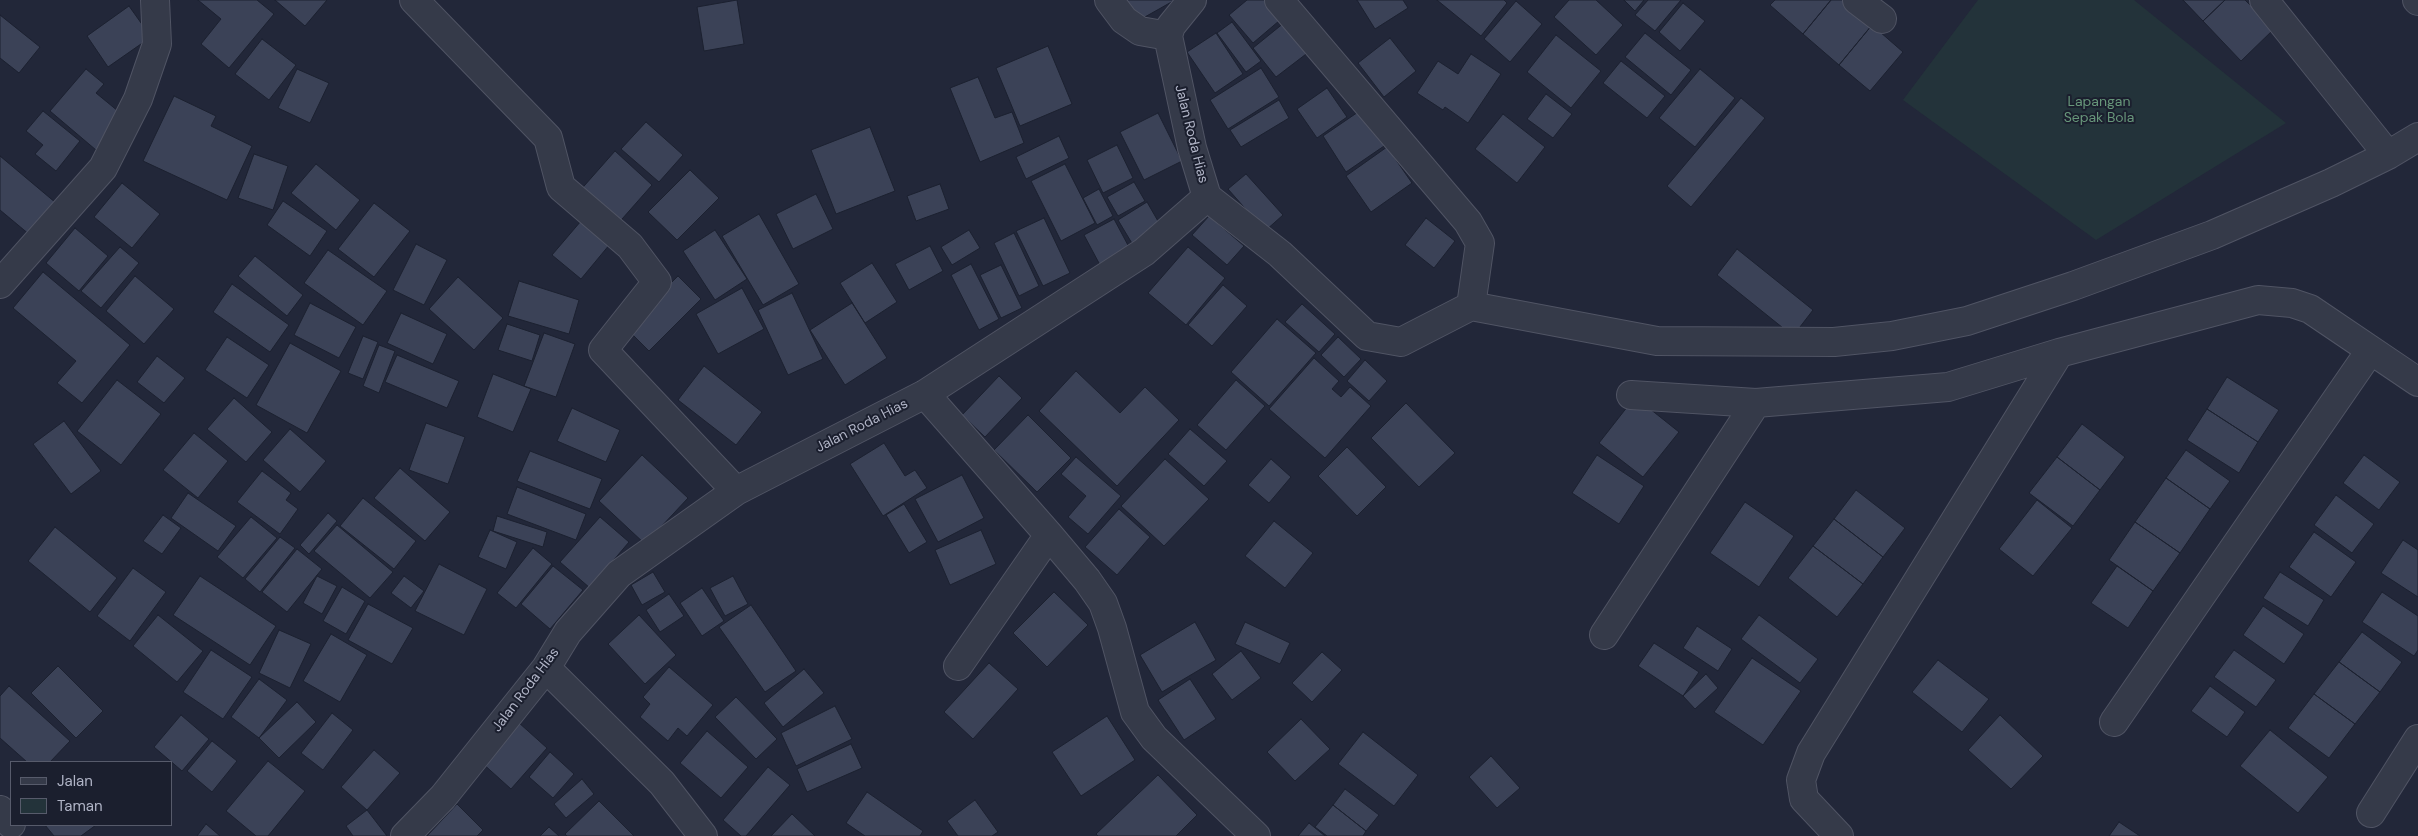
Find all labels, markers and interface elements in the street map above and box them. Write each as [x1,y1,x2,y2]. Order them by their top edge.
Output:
street label: Jalan Roda Hias [1171,83,1211,185]
park label: Lapangan Sepak Bola [2064,94,2134,126]
street label: Jalan Roda Hias [813,396,911,456]
street label: Jalan Roda Hias [489,645,563,735]
legend [10,761,172,826]
text: Jalan [57,771,93,791]
text: Taman [57,796,103,816]

